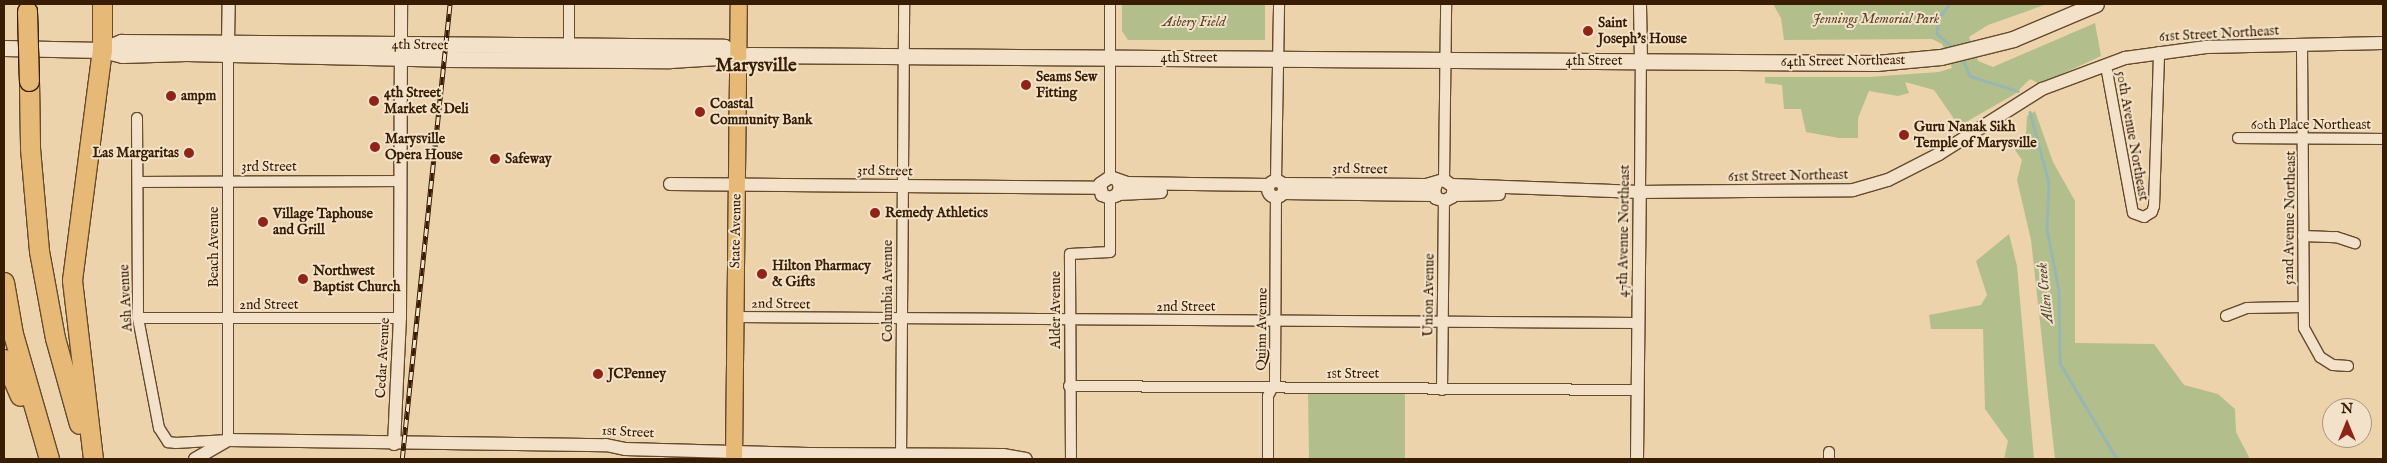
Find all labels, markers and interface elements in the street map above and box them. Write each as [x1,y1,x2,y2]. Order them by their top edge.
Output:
park label: Jennings Memorial Park [1813,11,1939,27]
park label: Asbery Field [1162,14,1226,30]
place label: Saint Joseph's House [1598,15,1687,48]
street label: 61st Street Northeast [2158,22,2280,46]
marker: Saint Joseph's House [1582,25,1594,37]
street label: 4th Street [391,36,449,54]
street label: 4th Street [1161,50,1217,66]
street label: 64th Street Northeast [1781,52,1905,70]
street label: 4th Street [1566,53,1622,69]
district label: Marysville [715,56,797,78]
place label: Seams Sew Fitting [1036,69,1097,102]
street label: 50th Avenue Northeast [2112,70,2152,202]
marker: Seams Sew Fitting [1020,79,1032,91]
place label: 4th Street Market & Deli [384,85,469,118]
place label: ampm [181,88,216,104]
marker: ampm [165,90,177,102]
marker: 4th Street Market & Deli [368,95,380,107]
place label: Coastal Community Bank [710,96,813,128]
marker: Coastal Community Bank [694,106,706,118]
street label: 60th Place Northeast [2251,117,2371,133]
place label: Guru Nanak Sikh Temple of Marysville [1914,119,2037,152]
marker: Guru Nanak Sikh Temple of Marysville [1898,129,1910,141]
place label: Marysville Opera House [385,131,463,164]
marker: Marysville Opera House [369,141,381,153]
place label: Las Margaritas [92,145,179,161]
marker: Las Margaritas [183,147,195,159]
place label: Safeway [505,151,552,167]
street label: 52nd Avenue Northeast [2280,151,2300,285]
marker: Safeway [489,153,501,165]
street label: 3rd Street [241,159,297,175]
street label: 3rd Street [1332,160,1388,178]
street label: 3rd Street [857,162,913,180]
street label: 47th Avenue Northeast [1614,164,1634,298]
street label: 61st Street Northeast [1728,167,1848,185]
street label: State Avenue [727,193,745,269]
place label: Remedy Athletics [885,205,988,221]
street label: Beach Avenue [206,206,222,288]
place label: Village Taphouse and Grill [273,206,373,238]
marker: Remedy Athletics [869,207,881,219]
marker: Village Taphouse and Grill [257,216,269,228]
street label: Columbia Avenue [880,240,896,342]
street label: Union Avenue [1420,253,1438,337]
place label: Hilton Pharmacy & Gifts [772,258,871,290]
water label: Allen Creek [2033,262,2057,324]
place label: Northwest Baptist Church [313,263,400,296]
street label: Ash Avenue [116,264,136,332]
marker: Hilton Pharmacy & Gifts [756,268,768,280]
street label: Alder Avenue [1048,271,1064,349]
marker: Northwest Baptist Church [297,273,309,285]
street label: Quinn Avenue [1253,287,1271,371]
street label: 2nd Street [751,295,811,313]
street label: 2nd Street [239,297,299,313]
street label: 2nd Street [1156,299,1216,315]
street label: Cedar Avenue [372,317,394,399]
place label: JCPenney [608,366,666,382]
street label: 1st Street [1327,366,1379,382]
marker: JCPenney [592,368,604,380]
north arrow [2322,398,2372,448]
text: N [2341,400,2353,418]
street label: 1st Street [601,422,655,442]

